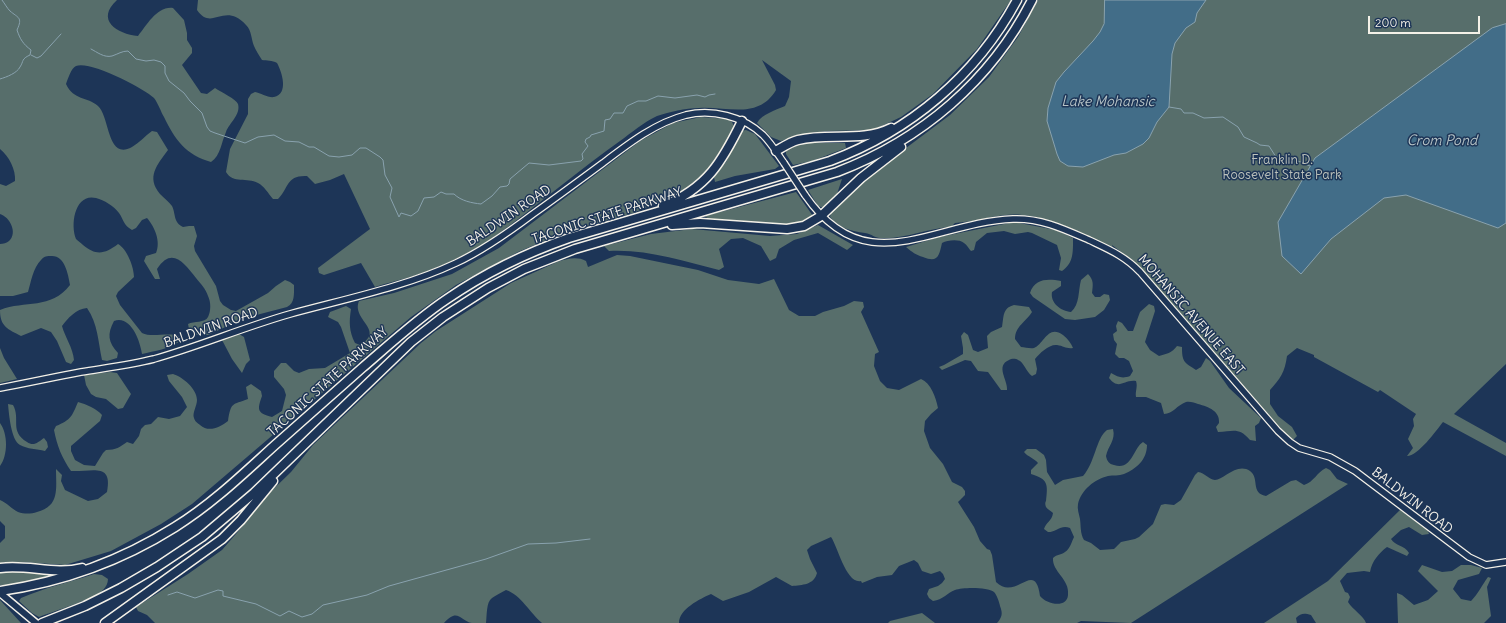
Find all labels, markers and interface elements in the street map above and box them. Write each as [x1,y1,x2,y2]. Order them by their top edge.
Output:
scale bar [1370,8,1482,34]
text: 200 m [1375,15,1411,30]
water label: Lake Mohansic [1061,94,1155,110]
water label: Crom Pond [1407,133,1477,149]
park label: Franklin D. Roosevelt State Park [1222,152,1342,183]
street label: BALDWIN ROAD [464,182,554,250]
street label: TACONIC STATE PARKWAY [530,184,684,248]
street label: MOHANSIC AVENUE EAST [1135,252,1247,378]
street label: BALDWIN ROAD [162,305,260,351]
street label: TACONIC STATE PARKWAY [265,324,391,440]
street label: BALDWIN ROAD [1368,465,1456,537]

